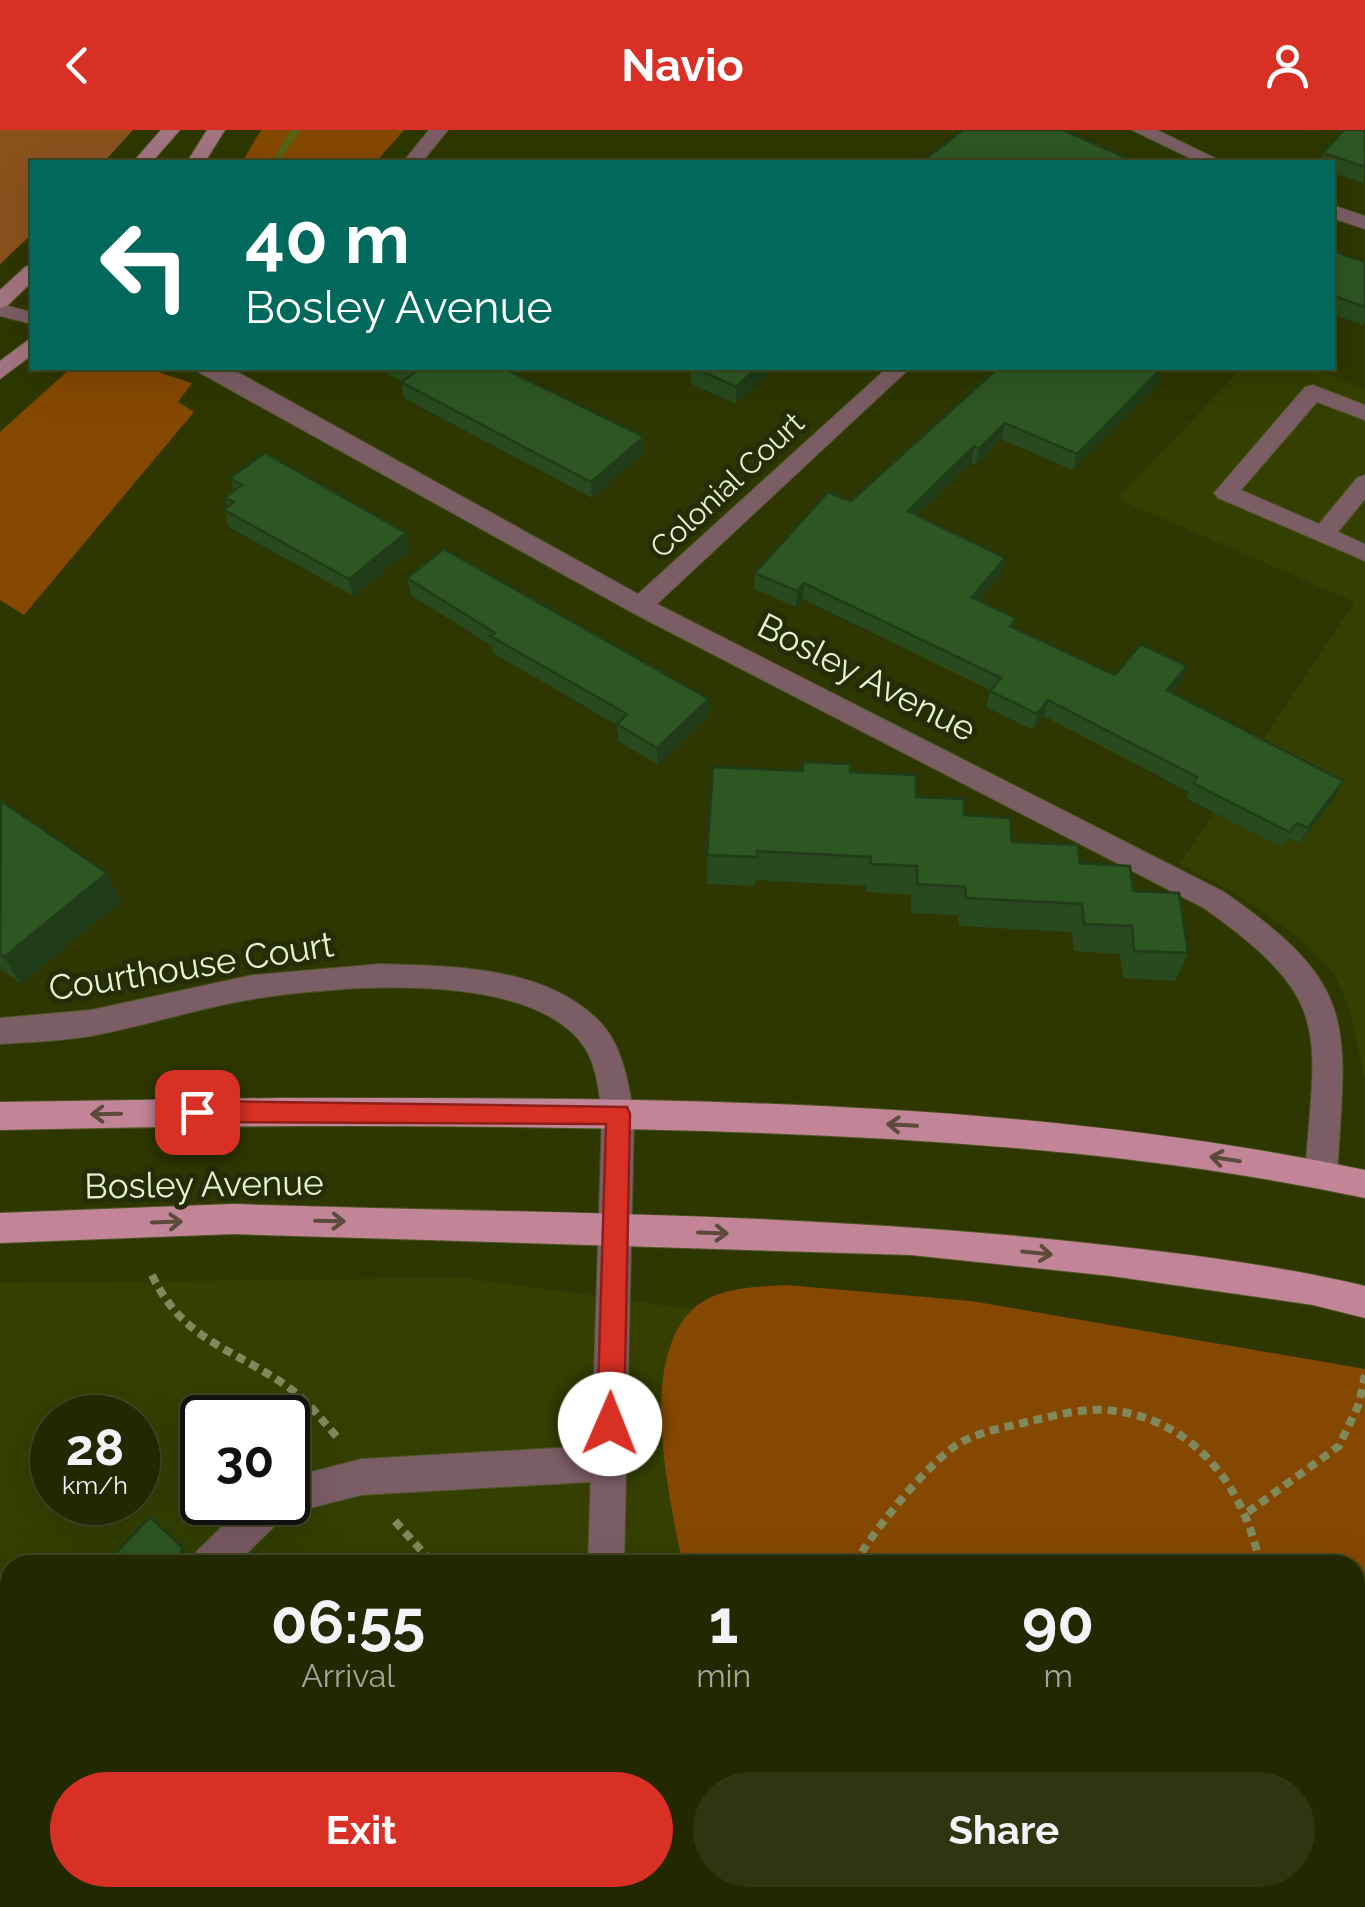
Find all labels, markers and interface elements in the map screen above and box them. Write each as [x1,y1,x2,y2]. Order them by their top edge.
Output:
icon: back [50,38,105,93]
icon: person [1260,38,1315,93]
text: Navio [621,39,744,92]
text: 40 m [245,197,410,279]
icon: left [80,200,210,330]
text: Bosley Avenue [245,281,553,334]
street label: Colonial Court [643,405,811,565]
street label: Bosley Avenue [751,604,983,750]
street label: Courthouse Court [46,923,337,1009]
pin [155,1070,240,1155]
icon: arrive [170,1085,225,1140]
one-way arrow [90,1104,122,1123]
one-way arrow [886,1115,918,1134]
one-way arrow [1209,1149,1242,1167]
street label: Bosley Avenue [84,1161,324,1207]
one-way arrow [151,1212,183,1231]
one-way arrow [314,1212,346,1231]
one-way arrow [696,1223,728,1242]
one-way arrow [1020,1244,1053,1263]
position arrow [558,1372,662,1476]
speed limit sign: 30 [180,1395,310,1525]
text: 28 [66,1418,124,1477]
text: km/h [62,1470,128,1500]
text: 06:55 [271,1587,425,1657]
text: 1 [709,1587,739,1657]
text: 90 [1022,1587,1094,1657]
text: Arrival [301,1657,395,1694]
text: min [696,1657,751,1694]
text: m [1043,1657,1073,1694]
button: Exit [50,1772,673,1887]
button: Share [693,1772,1315,1887]

